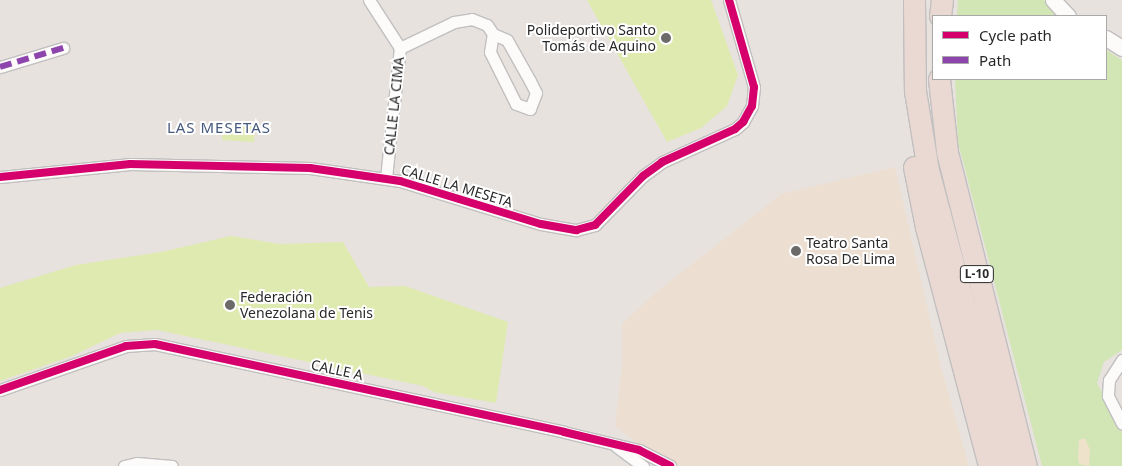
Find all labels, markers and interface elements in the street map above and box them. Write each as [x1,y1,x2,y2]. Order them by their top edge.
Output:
legend [932,15,1107,80]
place label: Polideportivo Santo Tomás de Aquino [527,22,656,54]
text: Cycle path [979,25,1052,45]
marker: Polideportivo Santo Tomás de Aquino [660,32,672,44]
text: Path [979,50,1011,70]
street label: CALLE LA CIMA [380,56,408,156]
district label: LAS MESETAS [166,119,272,137]
street label: CALLE LA MESETA [399,161,515,211]
place label: Teatro Santa Rosa De Lima [806,235,895,268]
marker: Teatro Santa Rosa De Lima [790,245,802,257]
road number: L-10 [960,264,994,284]
place label: Federación Venezolana de Tenis [240,289,373,322]
marker: Federación Venezolana de Tenis [224,299,236,311]
street label: CALLE A [309,356,365,384]

